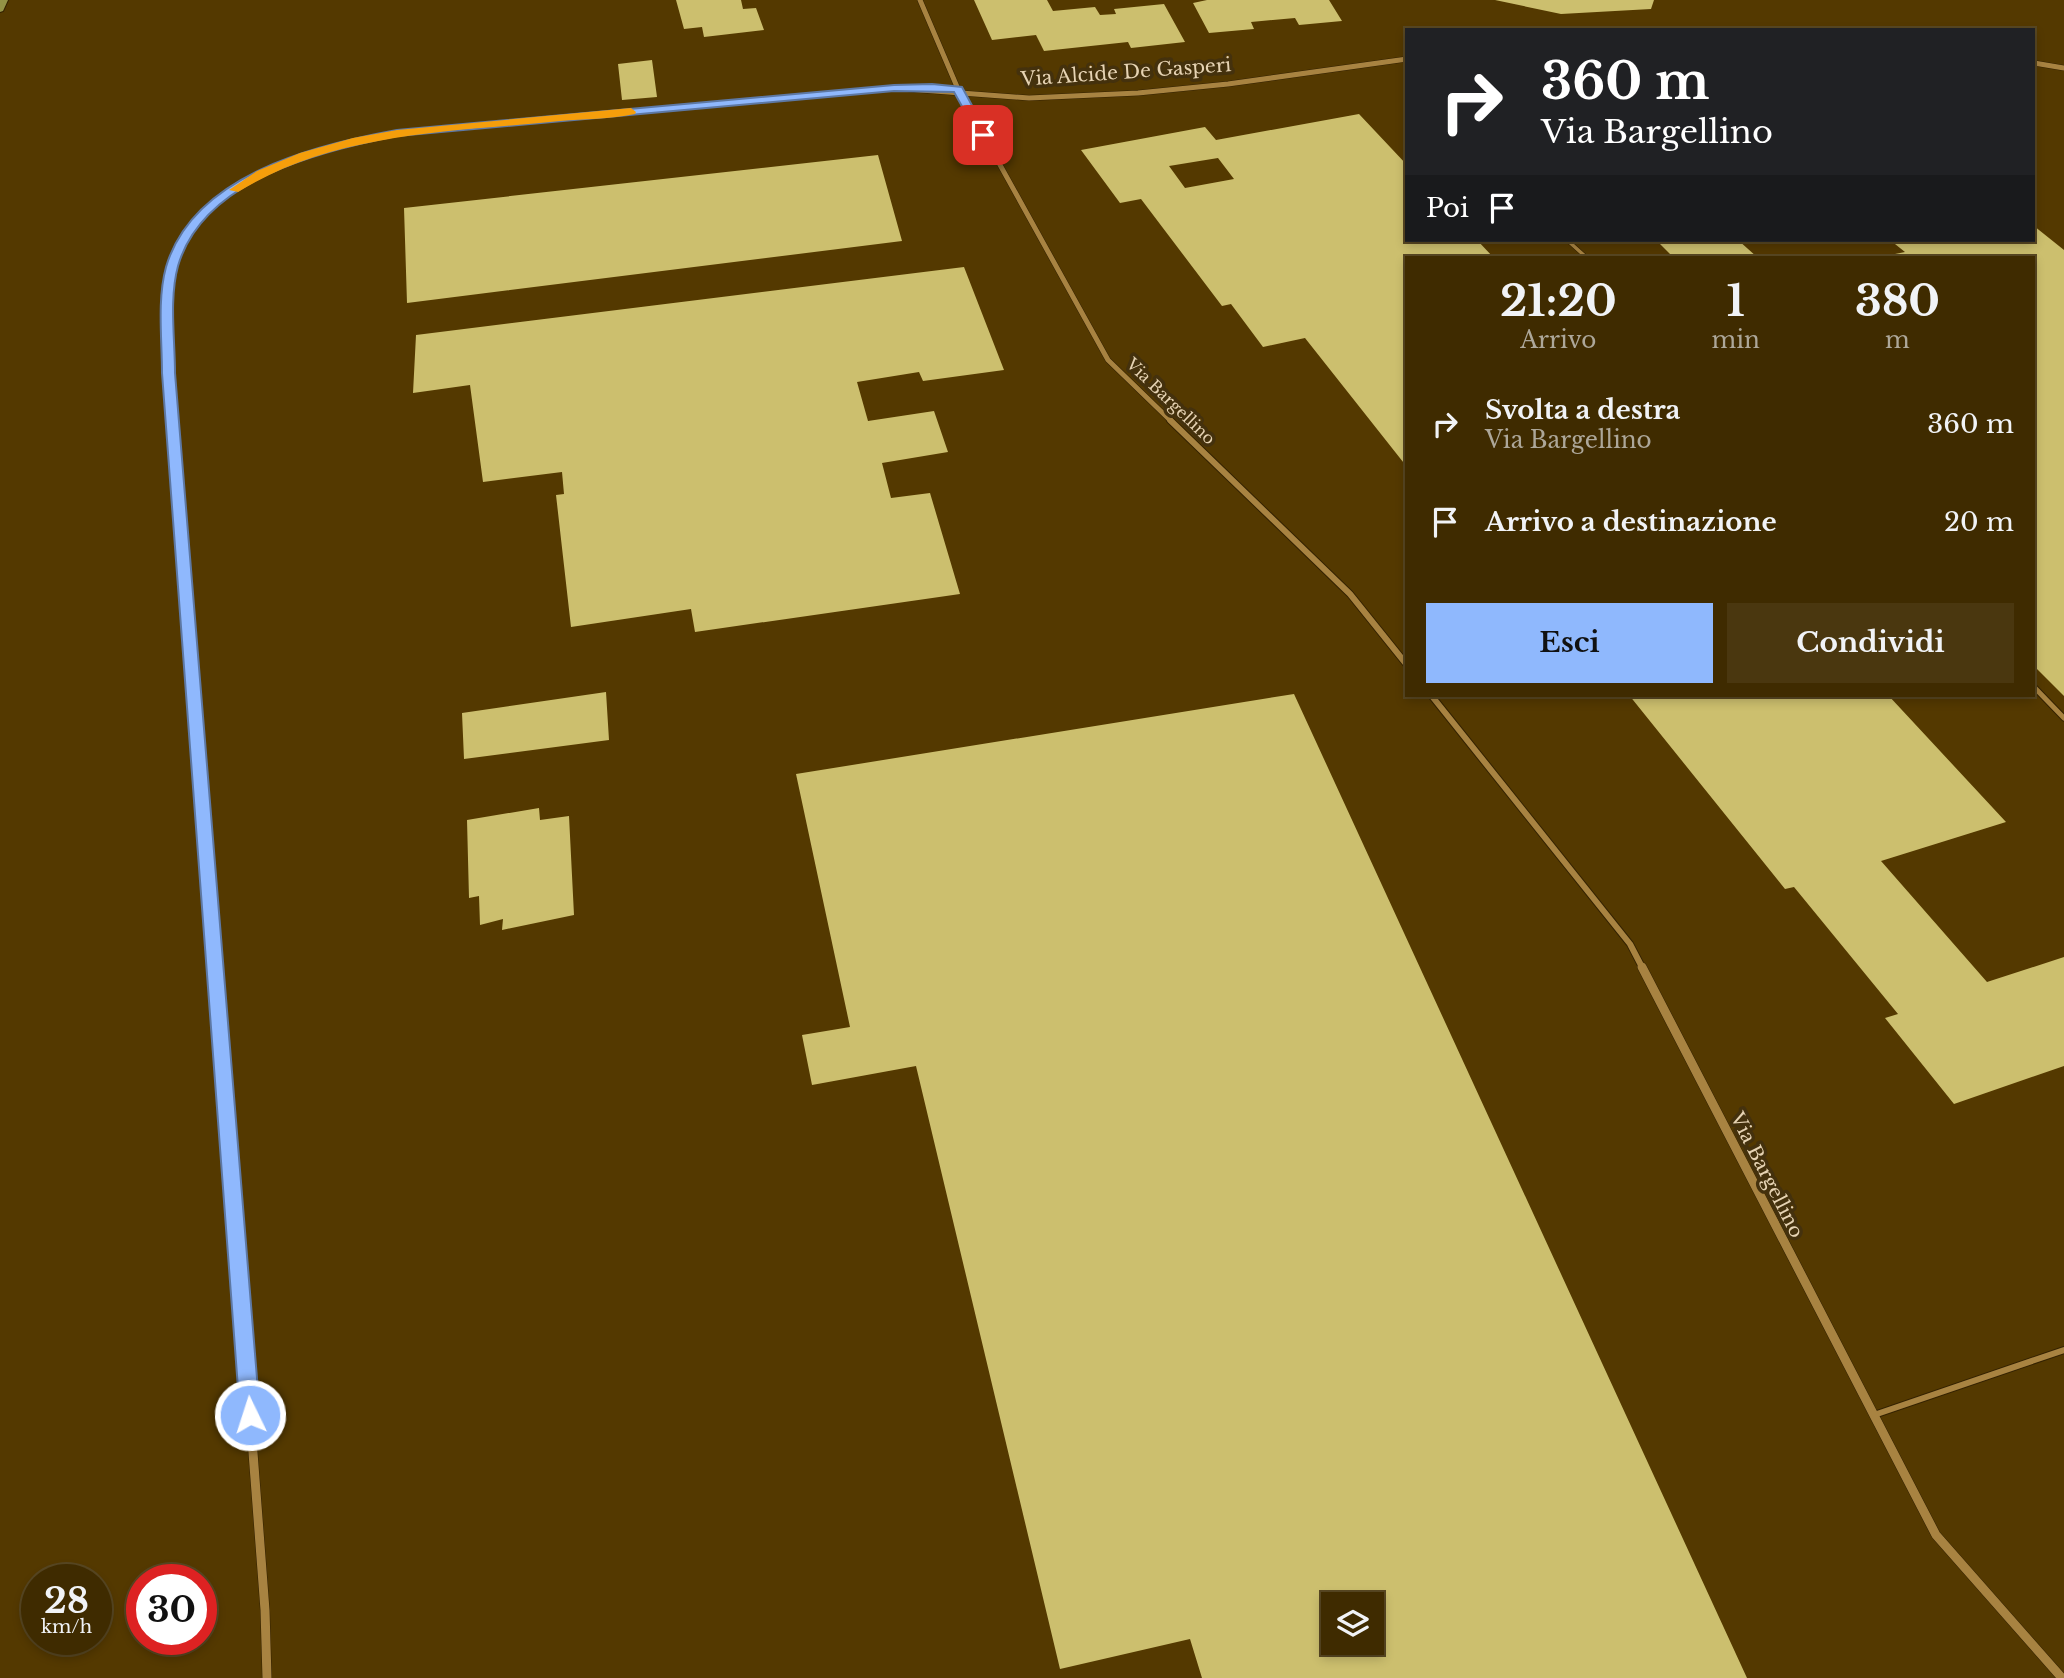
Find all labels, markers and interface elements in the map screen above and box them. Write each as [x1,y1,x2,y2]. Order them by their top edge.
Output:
text: 360 m [1541,51,1709,112]
street label: Via Alcide De Gasperi [1019,53,1233,91]
icon: right [1426,56,1517,147]
pin [953,105,1013,165]
text: Via Bargellino [1541,112,1773,152]
icon: arrive [964,116,1002,154]
icon: arrive [1483,189,1521,227]
text: Poi [1426,192,1469,224]
text: 21:20 [1500,275,1617,327]
text: 1 [1727,275,1745,327]
text: 380 [1855,275,1940,327]
text: Arrivo [1520,326,1596,354]
text: min [1712,326,1760,354]
text: m [1885,326,1910,354]
street label: Via Bargellino [1122,353,1220,448]
text: Svolta a destra [1485,394,1681,426]
icon: right [1426,405,1464,443]
text: 360 m [1927,408,2014,440]
text: Via Bargellino [1485,426,1652,454]
icon: arrive [1426,503,1464,541]
text: Arrivo a destinazione [1485,506,1777,538]
text: 20 m [1944,506,2014,538]
button: Esci [1426,603,1713,683]
button: Condividi [1727,603,2014,683]
street label: Via Bargellino [1725,1108,1808,1242]
position arrow [213,1378,287,1452]
speed limit sign: 30 [126,1564,217,1655]
text: 28 [44,1579,89,1622]
map controls [1321,1592,1384,1655]
button: layers [1321,1592,1384,1655]
text: km/h [41,1616,92,1638]

